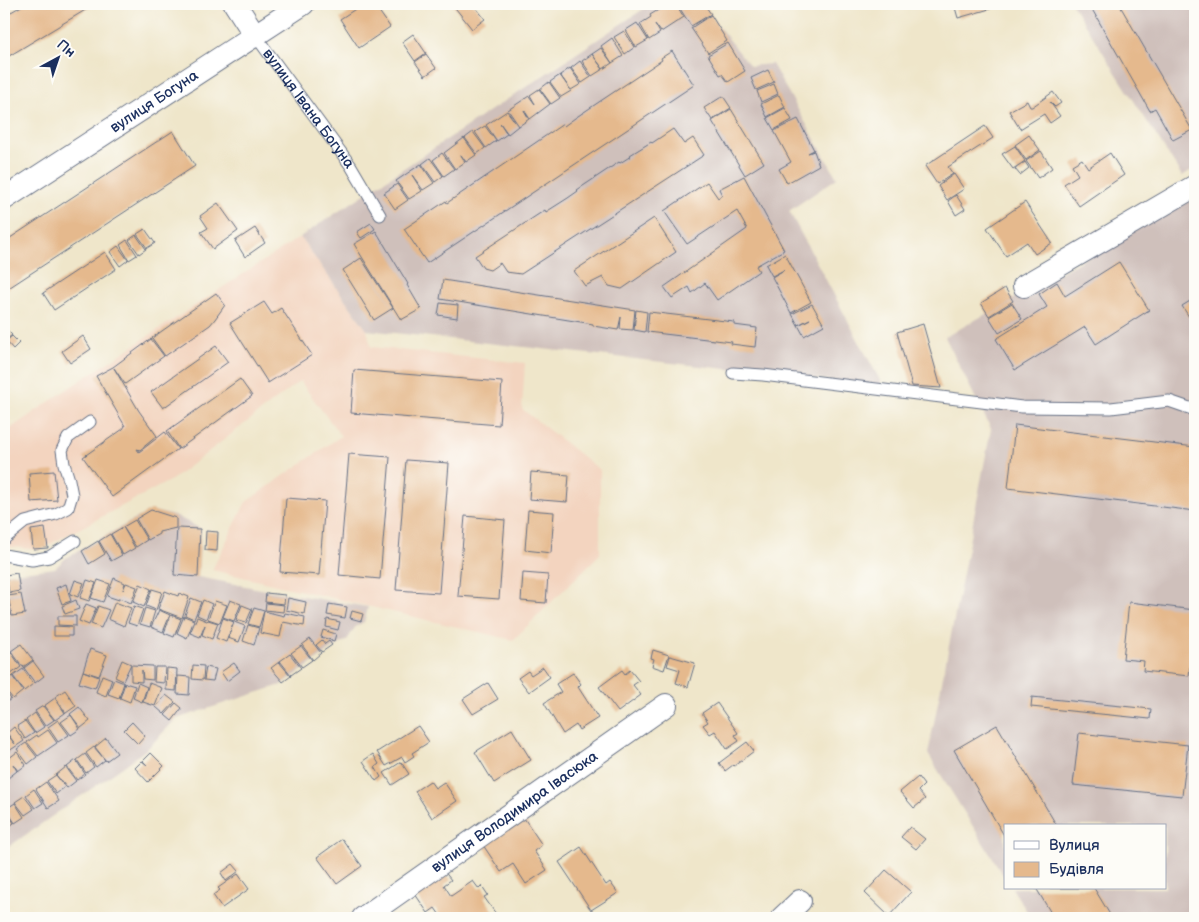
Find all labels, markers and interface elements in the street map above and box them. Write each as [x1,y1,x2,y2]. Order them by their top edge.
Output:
north arrow [32,32,82,82]
text: Пн [53,36,79,61]
street label: вулиця Івана Богуна [258,45,359,172]
street label: вулиця Богуна [107,66,202,137]
street label: вулиця Володимира Івасюка [428,747,602,877]
legend [1004,824,1166,890]
text: Вулиця [1049,836,1100,855]
text: Будівля [1049,860,1104,879]

